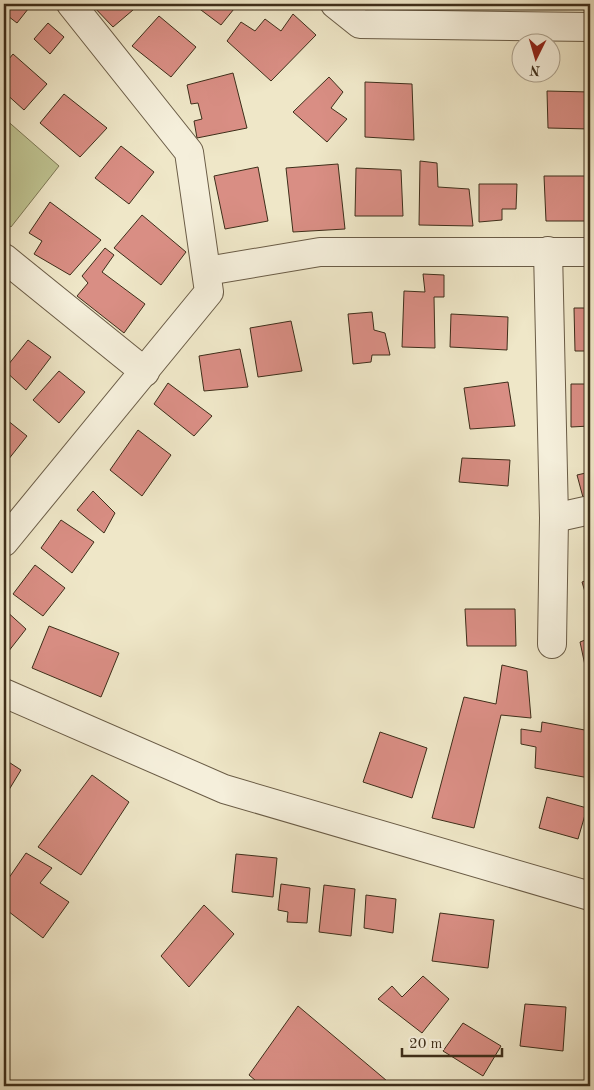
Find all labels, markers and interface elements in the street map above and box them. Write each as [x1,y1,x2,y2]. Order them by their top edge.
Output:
north arrow [512,32,562,82]
text: N [529,62,541,77]
scale bar [402,1025,502,1057]
text: 20 m [409,1037,443,1052]

